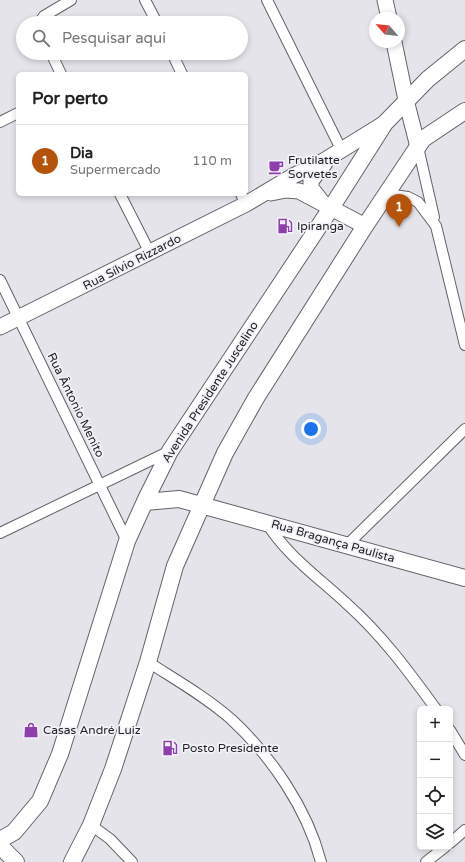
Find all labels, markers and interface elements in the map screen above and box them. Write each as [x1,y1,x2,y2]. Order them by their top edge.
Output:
north arrow [369,12,405,48]
search box [16,16,248,60]
icon: search [30,27,52,49]
text: Pesquisar aqui [62,29,166,47]
text: Por perto [32,88,108,109]
text: Dia [70,144,93,162]
text: 1 [41,153,49,169]
text: 110 m [192,153,232,169]
place label: Frutilatte Sorvetes [288,153,340,181]
cafe icon: Frutilatte Sorvetes [267,158,285,176]
text: Supermercado [70,162,161,178]
pin: 1 [386,194,412,227]
fuel station icon: Ipiranga [276,217,294,235]
place label: Ipiranga [297,219,344,233]
street label: Rua Sílvio Rizzardo [81,231,183,293]
street label: Avenida Presidente Juscelino [159,319,261,465]
street label: Rua Ântonio Menito [45,350,107,460]
your location [301,419,321,439]
street label: Rua Bragança Paulista [270,517,396,565]
map controls [417,706,453,850]
button: + [417,706,453,742]
shop icon: Casas André Luiz [22,721,40,739]
place label: Casas André Luiz [43,723,141,737]
fuel station icon: Posto Presidente [161,739,179,757]
place label: Posto Presidente [182,741,279,755]
button: − [417,742,453,778]
button: locate [417,778,453,814]
button: layers [417,814,453,850]

